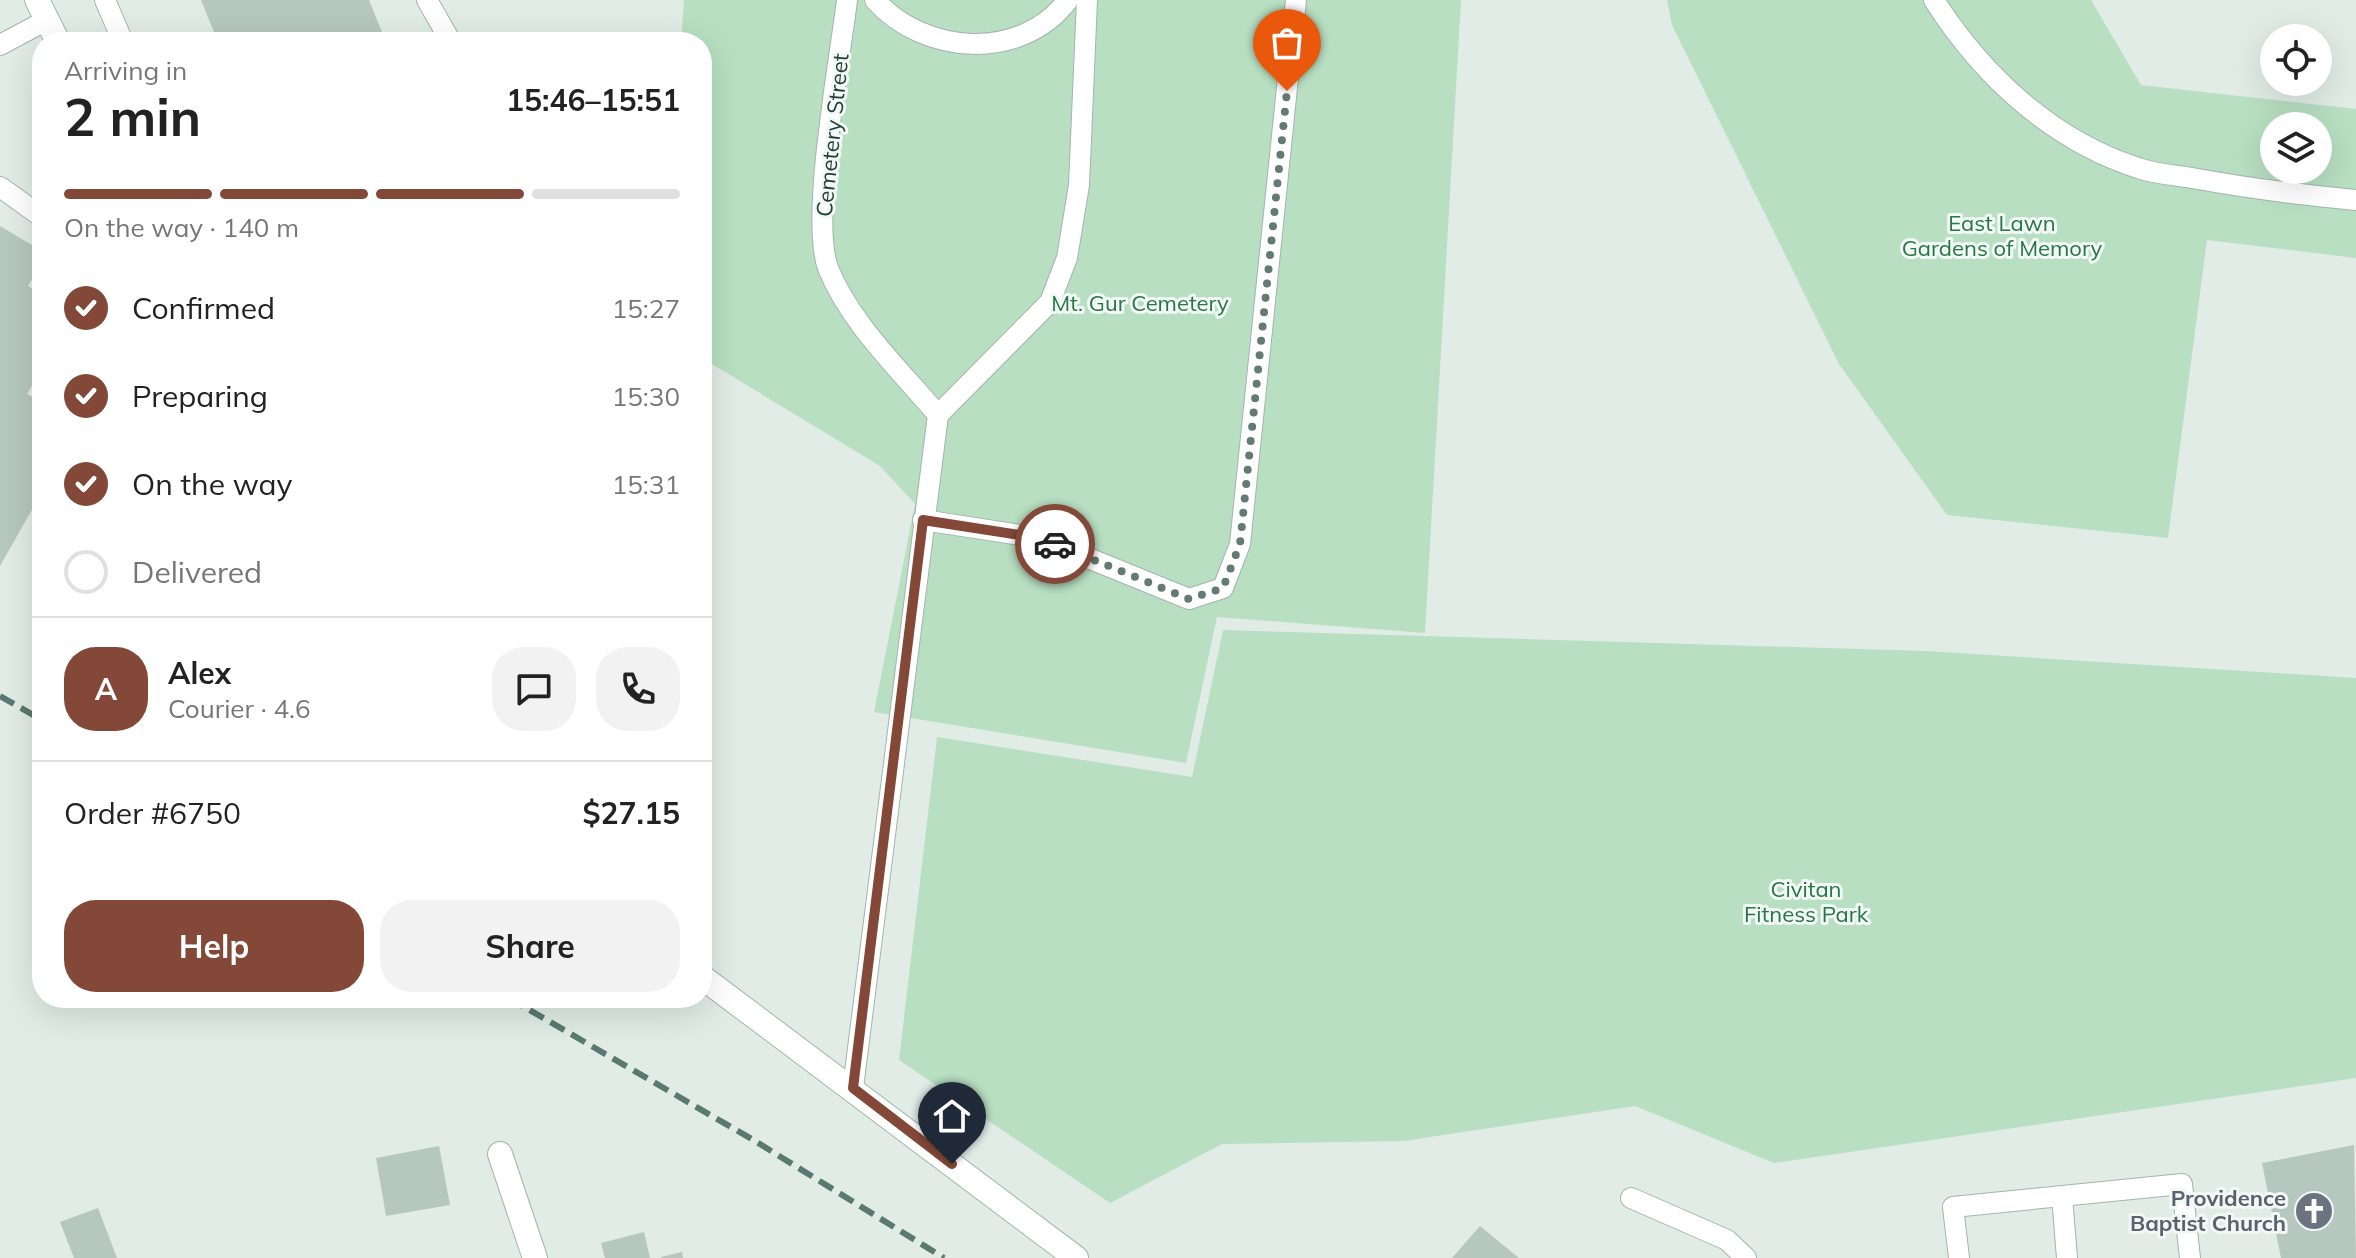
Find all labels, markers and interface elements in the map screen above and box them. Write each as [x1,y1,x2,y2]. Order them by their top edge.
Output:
pin [1253,9,1321,91]
icon: bag [1265,21,1309,65]
map controls [2260,24,2332,184]
button: locate [2260,24,2332,96]
street label: Cemetery Street [810,52,855,218]
text: Arriving in [64,54,187,87]
text: 15:46–15:51 [506,81,680,119]
text: 2 min [64,84,201,149]
button: layers [2260,112,2332,184]
park label: East Lawn Gardens of Memory [1902,209,2103,262]
text: On the way · 140 m [64,211,299,244]
icon: check [64,286,108,330]
text: Confirmed [132,289,275,327]
park label: Mt. Gur Cemetery [1051,289,1229,317]
text: 15:27 [612,292,680,325]
icon: check [64,374,108,418]
text: Preparing [132,377,268,415]
text: 15:30 [612,380,680,413]
icon: check [64,462,108,506]
text: On the way [132,465,292,503]
text: 15:31 [612,468,680,501]
courier [1015,504,1095,584]
icon: car [1033,522,1077,566]
text: Delivered [132,553,262,591]
button: chat [492,647,576,731]
button: phone [596,647,680,731]
text: Alex [168,654,231,692]
text: A [95,670,117,708]
text: Courier · 4.6 [168,692,311,725]
text: Order #6750 [64,794,241,832]
text: $27.15 [583,794,680,832]
park label: Civitan Fitness Park [1744,875,1869,928]
button: Help [64,900,364,992]
button: Share [380,900,680,992]
pin [918,1082,986,1164]
icon: home [930,1094,974,1138]
place label: Providence Baptist Church [2130,1184,2286,1237]
church icon: Providence Baptist Church [2293,1190,2335,1232]

